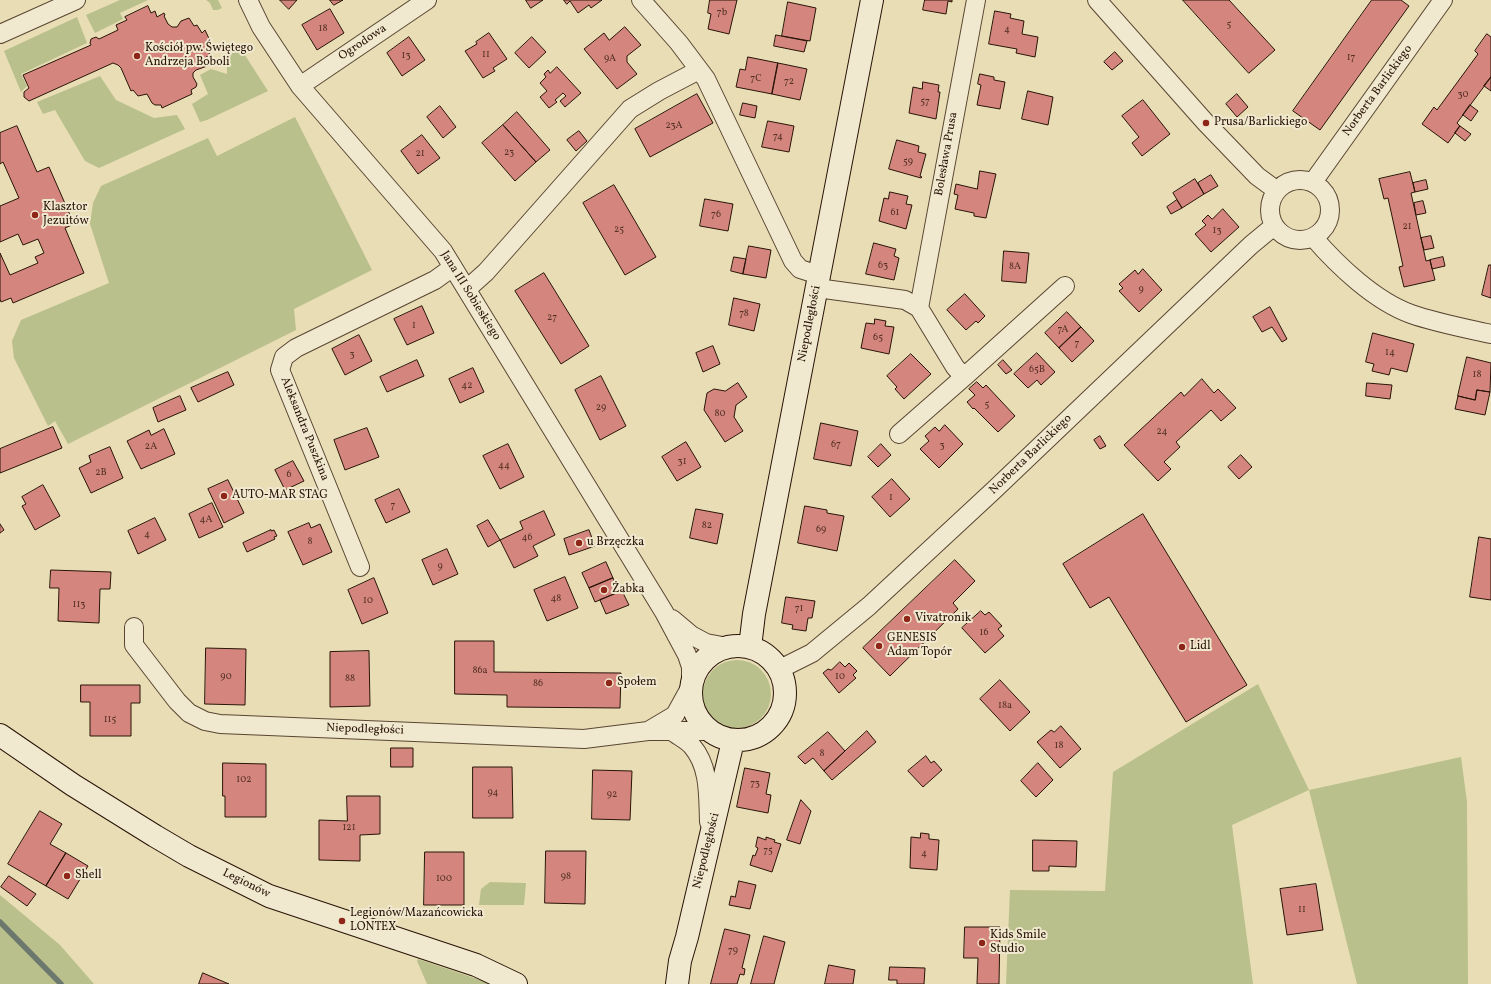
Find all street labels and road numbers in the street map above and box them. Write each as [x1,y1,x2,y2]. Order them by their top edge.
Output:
street label: Ogrodowa [336,22,390,64]
street label: Norberta Barlickiego [1340,43,1416,139]
street label: Bolesława Prusa [933,111,961,197]
street label: Jana III Sobieskiego [437,249,503,343]
street label: Niepodległości [796,284,824,364]
street label: Aleksandra Puszkina [277,375,331,483]
street label: Norberta Barlickiego [987,412,1075,498]
street label: Niepodległości [326,721,404,739]
street label: Niepodległości [691,812,723,890]
street label: Legionów [220,866,272,902]

